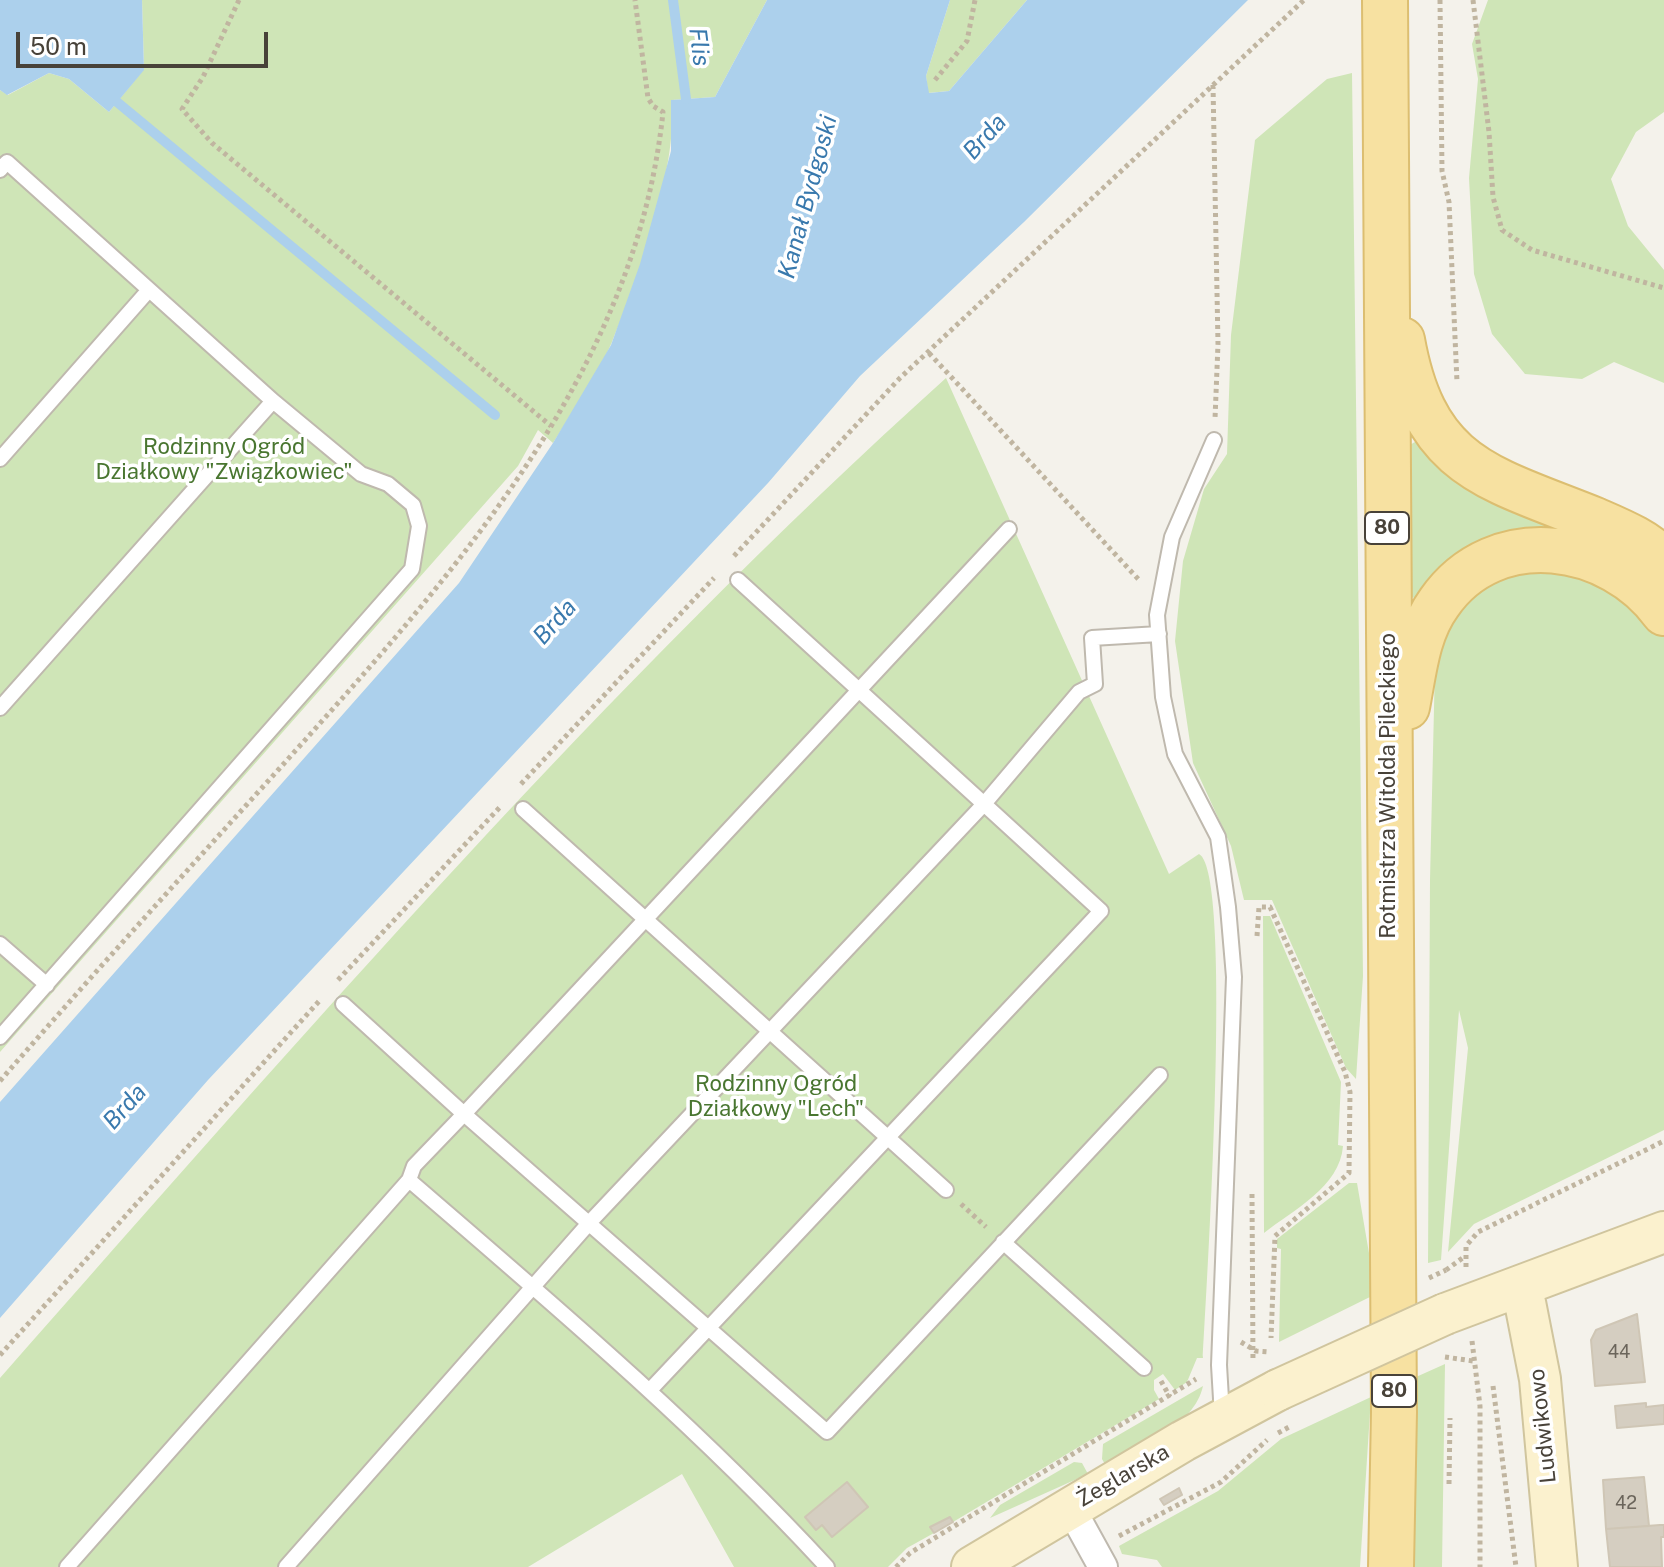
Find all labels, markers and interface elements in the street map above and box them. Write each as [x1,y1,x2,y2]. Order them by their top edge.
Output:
scale bar [20,16,272,66]
water label: Flis [682,26,716,68]
text: 50 m [30,32,87,60]
water label: Brda [957,108,1013,166]
water label: Kanał Bydgoski [772,112,844,282]
park label: Rodzinny Ogród Działkowy "Związkowiec" [95,434,353,486]
road number: 80 [1365,512,1409,544]
water label: Brda [527,593,583,651]
street label: Rotmistrza Witolda Pileckiego [1375,633,1401,939]
park label: Rodzinny Ogród Działkowy "Lech" [688,1071,864,1122]
water label: Brda [97,1078,153,1136]
house number: 44 [1608,1341,1630,1363]
street label: Ludwikowo [1524,1367,1562,1485]
road number: 80 [1372,1375,1416,1407]
street label: Żeglarska [1072,1439,1174,1513]
house number: 42 [1615,1492,1637,1514]

